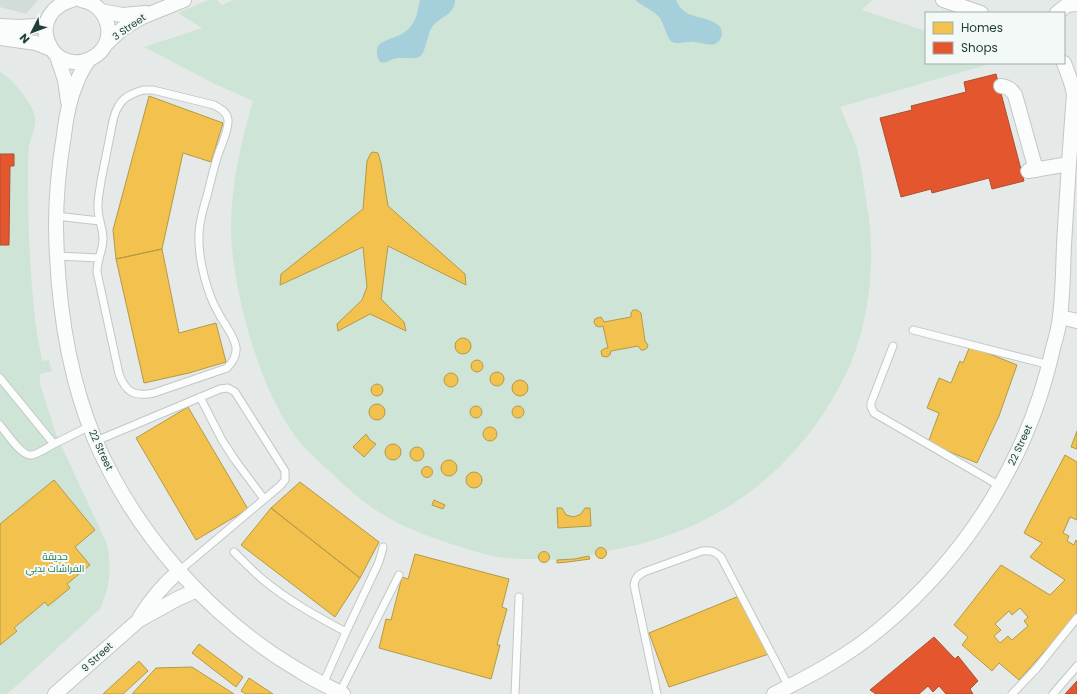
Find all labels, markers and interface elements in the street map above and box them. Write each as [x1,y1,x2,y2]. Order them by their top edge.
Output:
street label: 3 Street [109,10,149,44]
north arrow [12,12,52,52]
legend [925,12,1065,64]
text: Homes [961,19,1003,36]
text: N [16,30,33,47]
text: Shops [961,39,998,56]
street label: 22 Street [1004,422,1036,468]
street label: 22 Street [85,427,117,473]
park label: حديقة الفراشات بدبي [26,549,84,576]
street label: 9 Street [78,638,116,675]

